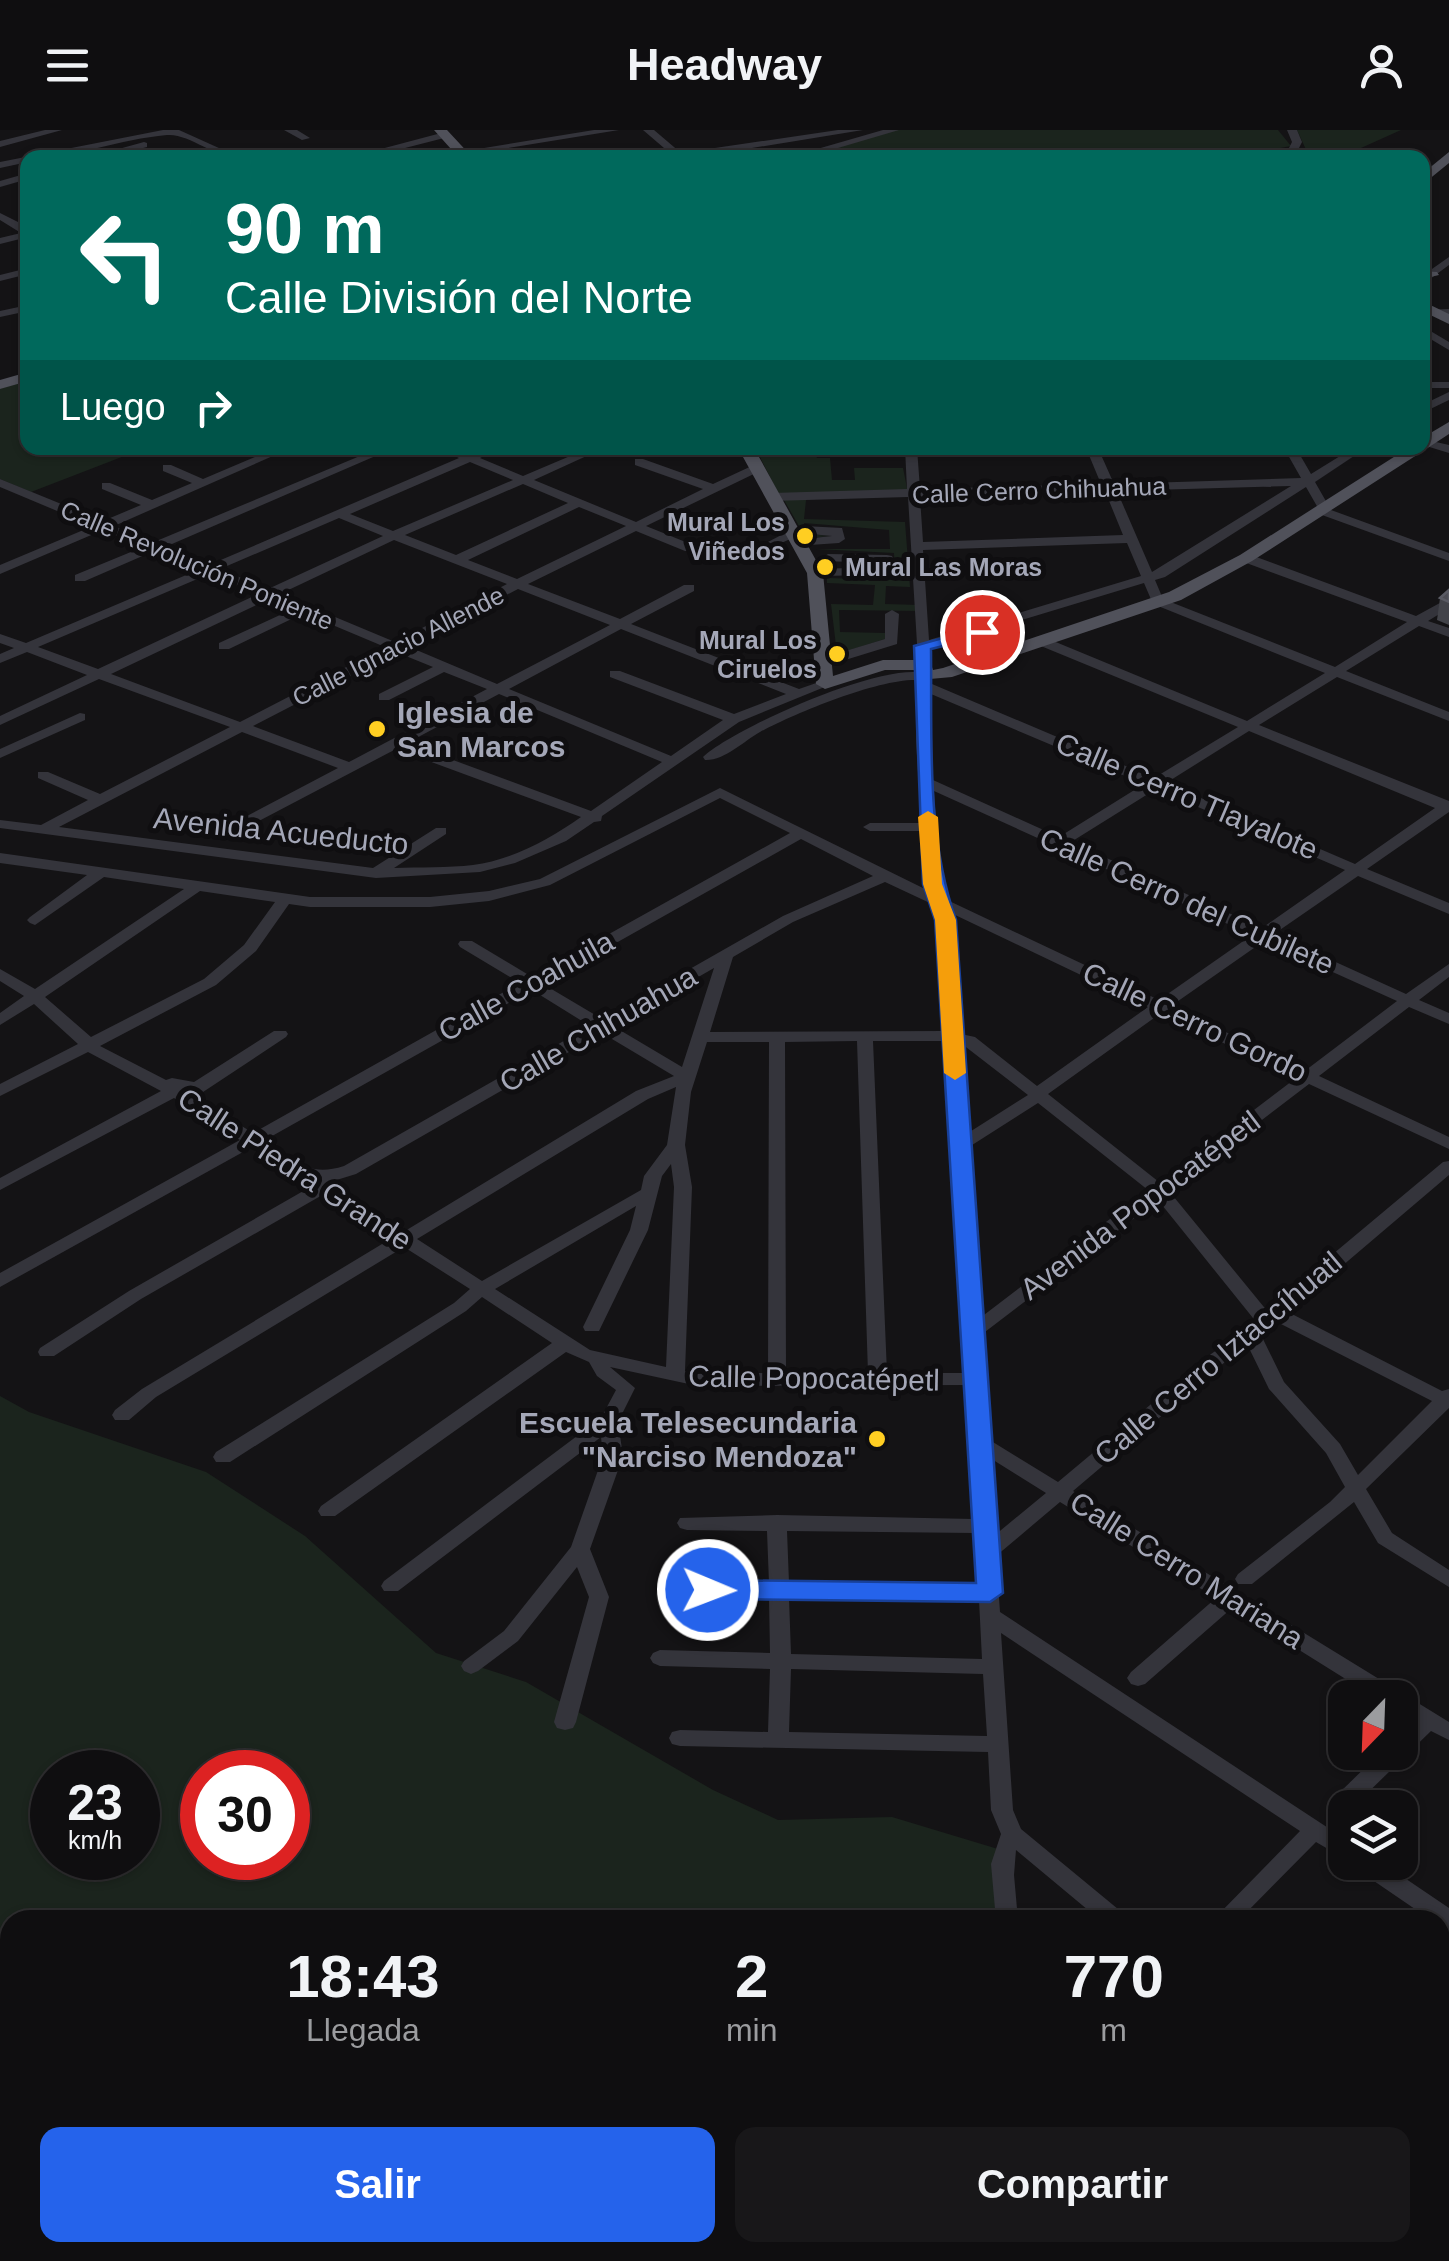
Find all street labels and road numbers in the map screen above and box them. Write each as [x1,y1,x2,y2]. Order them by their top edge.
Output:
street label: Calle Cerro Chihuahua [911,472,1167,508]
street label: Calle Revolución Poniente [57,495,337,635]
street label: Calle Ignacio Allende [288,581,508,711]
street label: Calle Cerro Tlayalote [1051,726,1323,866]
street label: Avenida Acueducto [152,801,410,861]
street label: Calle Cerro del Cubilete [1035,821,1339,981]
street label: Calle Coahuila [433,924,620,1048]
street label: Calle Cerro Gordo [1078,956,1312,1088]
street label: Calle Chihuahua [494,959,703,1099]
street label: Calle Piedra Grande [172,1081,418,1257]
street label: Avenida Popocatépetl [1014,1104,1266,1306]
street label: Calle Cerro Iztaccíhuatl [1088,1245,1348,1471]
street label: Calle Popocatépetl [688,1359,940,1397]
street label: Calle Cerro Mariana [1064,1485,1310,1655]

